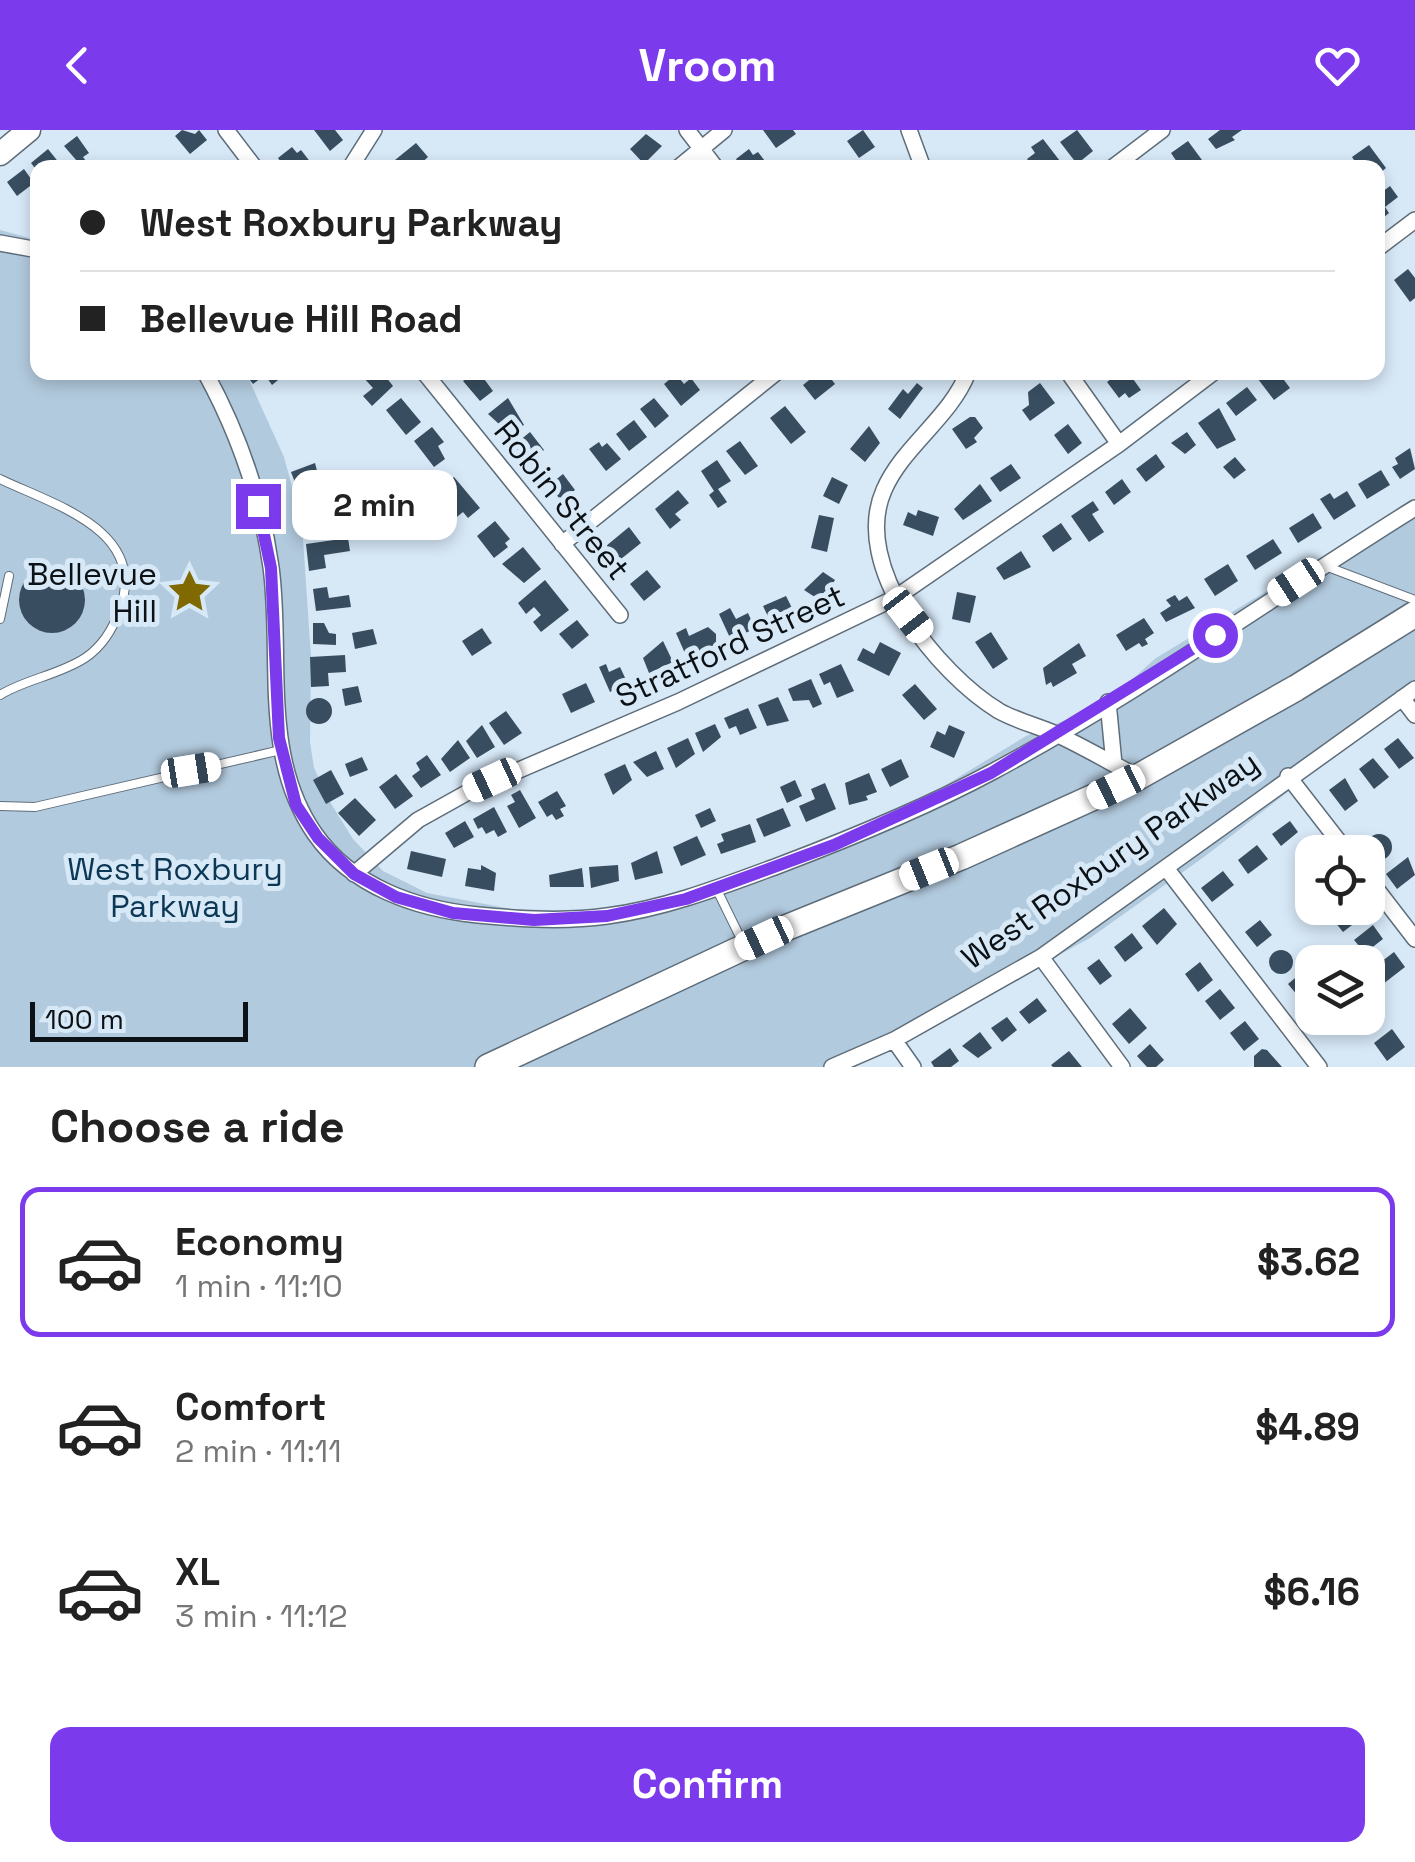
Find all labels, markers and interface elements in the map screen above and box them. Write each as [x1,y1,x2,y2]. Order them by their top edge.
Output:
text: Vroom [639,37,776,94]
icon: back [50,38,105,93]
icon: heart [1310,38,1365,93]
text: West Roxbury Parkway [140,199,562,247]
text: Bellevue Hill Road [140,295,463,343]
street label: Robin Street [485,412,639,588]
callout: 2 min [293,471,458,541]
route end [236,484,281,529]
text: 2 min [333,485,416,525]
car [1263,553,1329,611]
place label: Bellevue Hill [27,554,157,631]
place icon: Bellevue Hill [166,568,214,616]
street label: Stratford Street [609,575,851,717]
car [878,582,938,648]
route start [1193,613,1238,658]
street label: West Roxbury Parkway [954,742,1266,978]
car [159,750,223,790]
car [458,754,526,806]
car [1082,760,1150,814]
map controls [1295,835,1385,1035]
button: locate [1295,835,1385,925]
car [896,844,962,894]
park label: West Roxbury Parkway [67,849,283,926]
car [730,912,798,964]
button: layers [1295,945,1385,1035]
scale bar [30,997,248,1041]
text: 100 m [45,1001,124,1037]
text: Choose a ride [50,1098,345,1155]
icon: car [55,1217,145,1307]
text: Economy [175,1218,344,1266]
text: $3.62 [1257,1238,1360,1286]
text: 1 min · 11:10 [175,1266,343,1306]
icon: car [55,1382,145,1472]
text: Comfort [175,1383,326,1431]
text: $4.89 [1255,1403,1360,1451]
text: 2 min · 11:11 [175,1431,342,1471]
icon: car [55,1547,145,1637]
text: XL [175,1548,220,1596]
text: $6.16 [1264,1568,1360,1616]
text: 3 min · 11:12 [175,1596,347,1636]
button: Confirm [50,1727,1365,1842]

